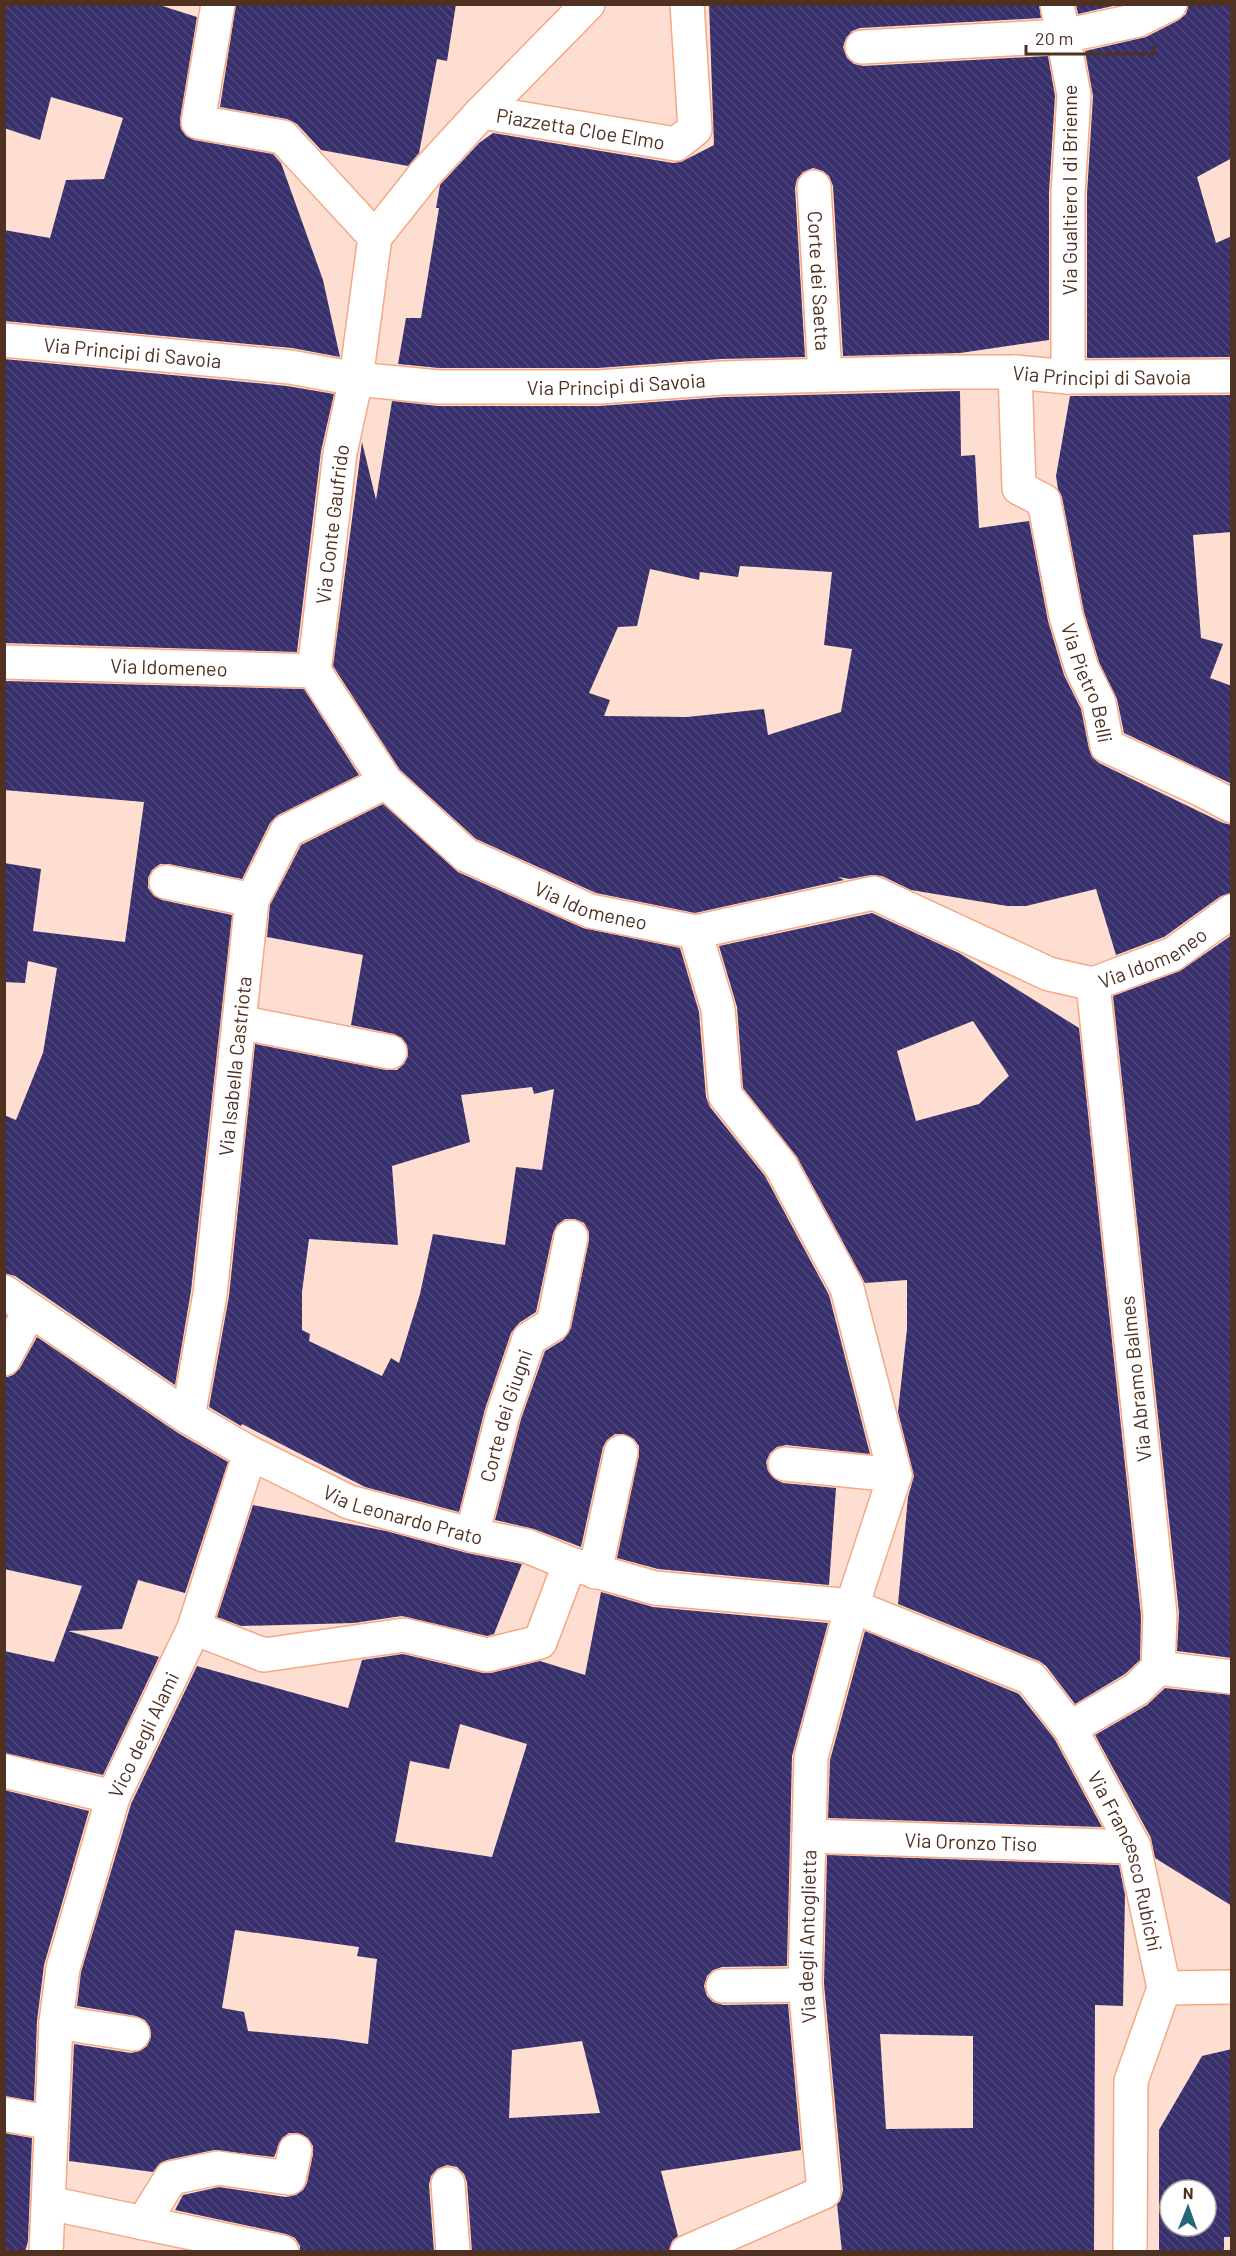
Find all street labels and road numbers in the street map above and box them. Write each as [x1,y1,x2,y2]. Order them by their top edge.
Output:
street label: Via Gualtiero I di Brienne [1057,85,1081,295]
street label: Piazzetta Cloe Elmo [495,103,667,154]
street label: Corte dei Saetta [803,210,836,351]
street label: Via Principi di Savoia [42,332,223,372]
street label: Via Principi di Savoia [1011,360,1191,389]
street label: Via Principi di Savoia [527,367,706,399]
street label: Via Conte Gaufrido [310,442,354,605]
street label: Via Pietro Belli [1057,620,1118,745]
street label: Via Idomeneo [110,653,228,680]
street label: Via Idomeneo [531,876,649,934]
street label: Via Idomeneo [1095,922,1211,993]
street label: Via Isabella Castriota [213,975,256,1157]
street label: Via Abramo Balmes [1114,1295,1156,1463]
street label: Corte dei Giugni [474,1346,537,1485]
street label: Via Leonardo Prato [319,1479,485,1549]
street label: Vico degli Alami [103,1668,183,1801]
street label: Via Francesco Rubichi [1083,1767,1168,1954]
street label: Via Oronzo Tiso [904,1827,1038,1856]
street label: Via degli Antoglietta [793,1849,821,2024]

